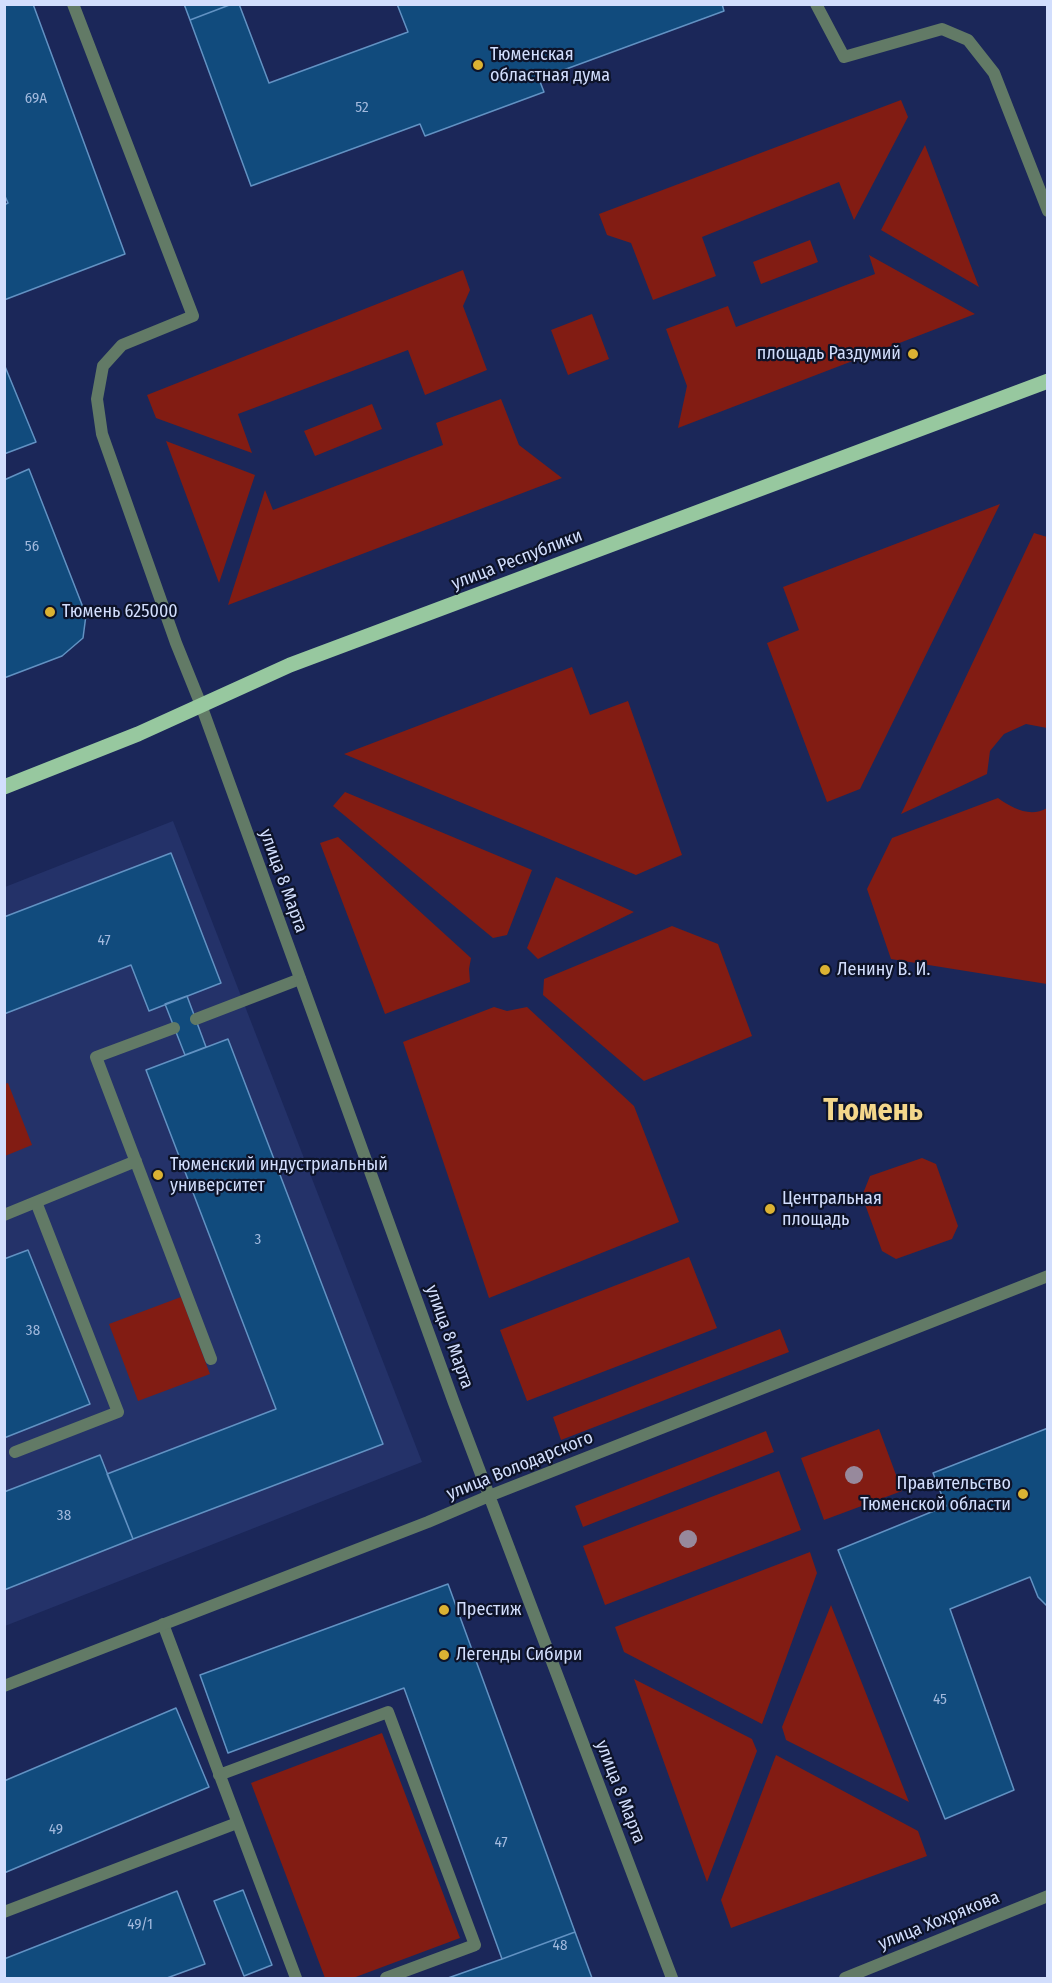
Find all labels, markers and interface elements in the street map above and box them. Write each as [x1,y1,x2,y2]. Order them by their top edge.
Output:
place label: Тюменская областная дума [490,44,610,86]
marker: Тюменская областная дума [471,58,485,72]
house number: 69А [25,90,47,108]
house number: 52 [355,99,369,117]
place label: площадь Раздумий [757,343,901,365]
marker: площадь Раздумий [906,347,920,361]
street label: улица Республики [448,525,586,595]
house number: 56 [25,538,39,556]
place label: Тюмень 625000 [62,601,178,623]
marker: Тюмень 625000 [43,605,57,619]
street label: улица 8 Марта [254,826,312,936]
house number: 47 [97,932,111,950]
place label: Ленину В. И. [837,959,930,981]
marker: Ленину В. И. [818,963,832,977]
district label: Тюмень [823,1094,923,1130]
place label: Тюменский индустриальный университет [170,1154,388,1196]
marker: Тюменский индустриальный университет [151,1168,165,1182]
place label: Центральная площадь [782,1188,882,1230]
marker: Центральная площадь [763,1202,777,1216]
house number: 3 [255,1231,261,1249]
street label: улица 8 Марта [420,1282,478,1392]
house number: 38 [26,1322,40,1340]
street label: улица Володарского [444,1427,596,1505]
place label: Правительство Тюменской области [860,1473,1011,1516]
marker: Правительство Тюменской области [1016,1487,1030,1501]
house number: 38 [57,1507,71,1525]
place label: Престиж [456,1599,522,1621]
marker: Престиж [437,1603,451,1617]
place label: Легенды Сибири [456,1644,583,1666]
marker: Легенды Сибири [437,1648,451,1662]
house number: 45 [933,1691,947,1709]
street label: улица 8 Марта [590,1737,650,1847]
house number: 49 [49,1821,63,1839]
house number: 47 [494,1834,508,1852]
street label: улица Хохрякова [875,1887,1003,1955]
house number: 49/1 [127,1916,153,1934]
house number: 48 [553,1937,567,1955]

